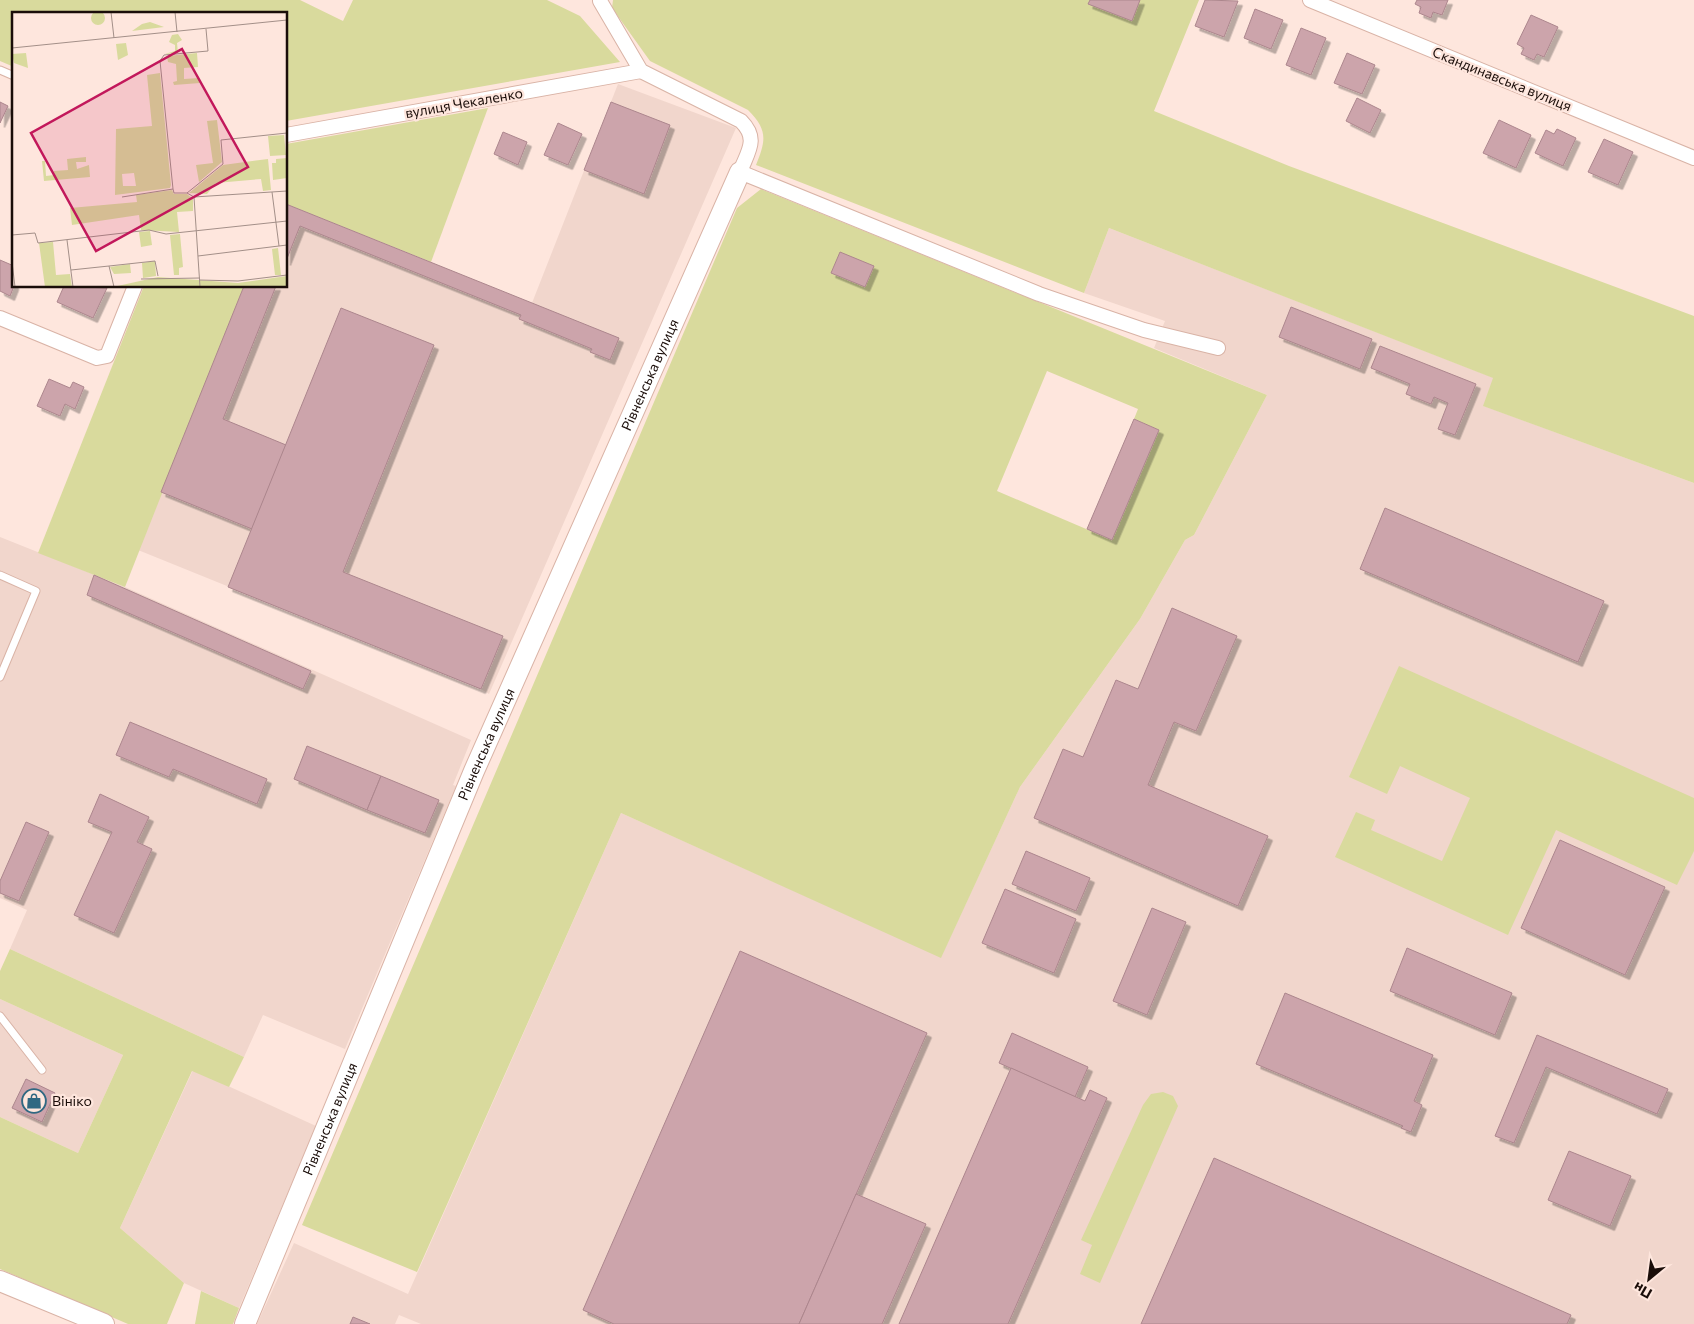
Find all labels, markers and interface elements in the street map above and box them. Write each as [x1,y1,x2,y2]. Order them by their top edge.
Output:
inset map [12,12,288,288]
street label: Скандинавська вулиця [1430,43,1574,114]
street label: вулиця Чекаленко [404,84,524,121]
street label: Рівненська вулиця [617,316,682,433]
street label: Рівненська вулиця [454,685,518,803]
street label: Рівненська вулиця [299,1060,360,1178]
shop icon: Вініко [21,1088,47,1114]
place label: Вініко [52,1092,92,1109]
north arrow [1624,1254,1674,1304]
text: Пн [1630,1279,1655,1303]

